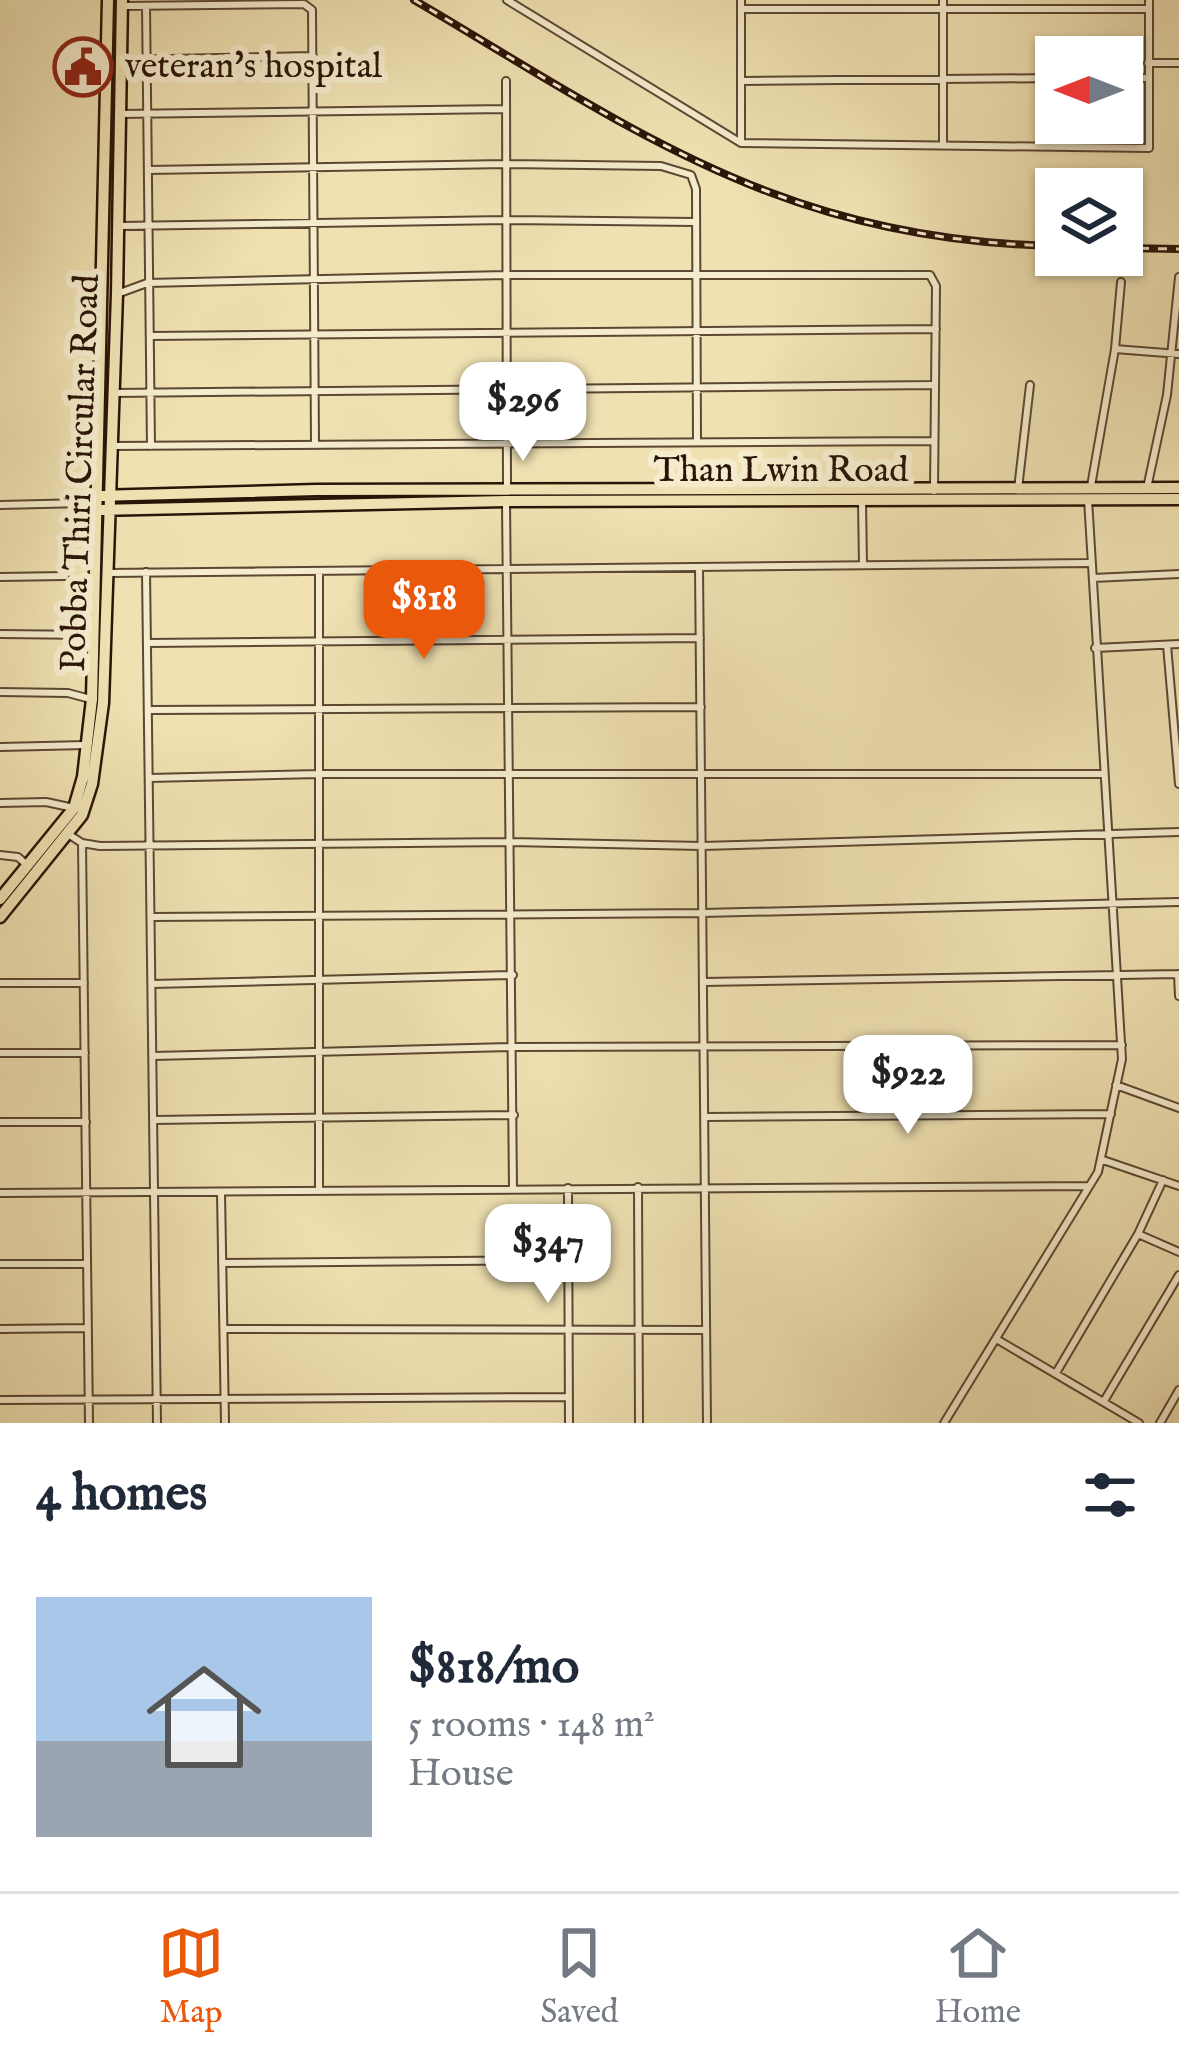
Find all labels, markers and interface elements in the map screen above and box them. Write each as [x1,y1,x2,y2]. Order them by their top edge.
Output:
public building icon: veteran's hospital [52,36,114,98]
north arrow [1035,36,1143,144]
map controls [1035,36,1143,276]
place label: veteran's hospital [125,44,382,90]
button: layers [1035,168,1143,276]
street label: Pobba Thiri Circular Road [51,273,111,673]
pin: $296 [452,362,594,464]
text: $296 [486,376,560,425]
street label: Than Lwin Road [654,448,909,494]
pin: $818 [353,560,495,662]
text: $818 [391,574,457,623]
pin: $922 [837,1035,979,1137]
text: $922 [870,1049,946,1098]
pin: $347 [477,1204,619,1306]
text: $347 [512,1218,584,1267]
icon: filters [1077,1462,1143,1528]
text: 4 homes [36,1463,207,1528]
text: $818/mo [408,1636,579,1701]
icon: home [132,1645,276,1789]
text: 5 rooms · 148 m² [408,1701,655,1750]
text: House [408,1750,514,1799]
tab: Map [158,1920,224,2034]
tab: Saved [540,1920,618,2034]
tab: Home [935,1920,1021,2034]

